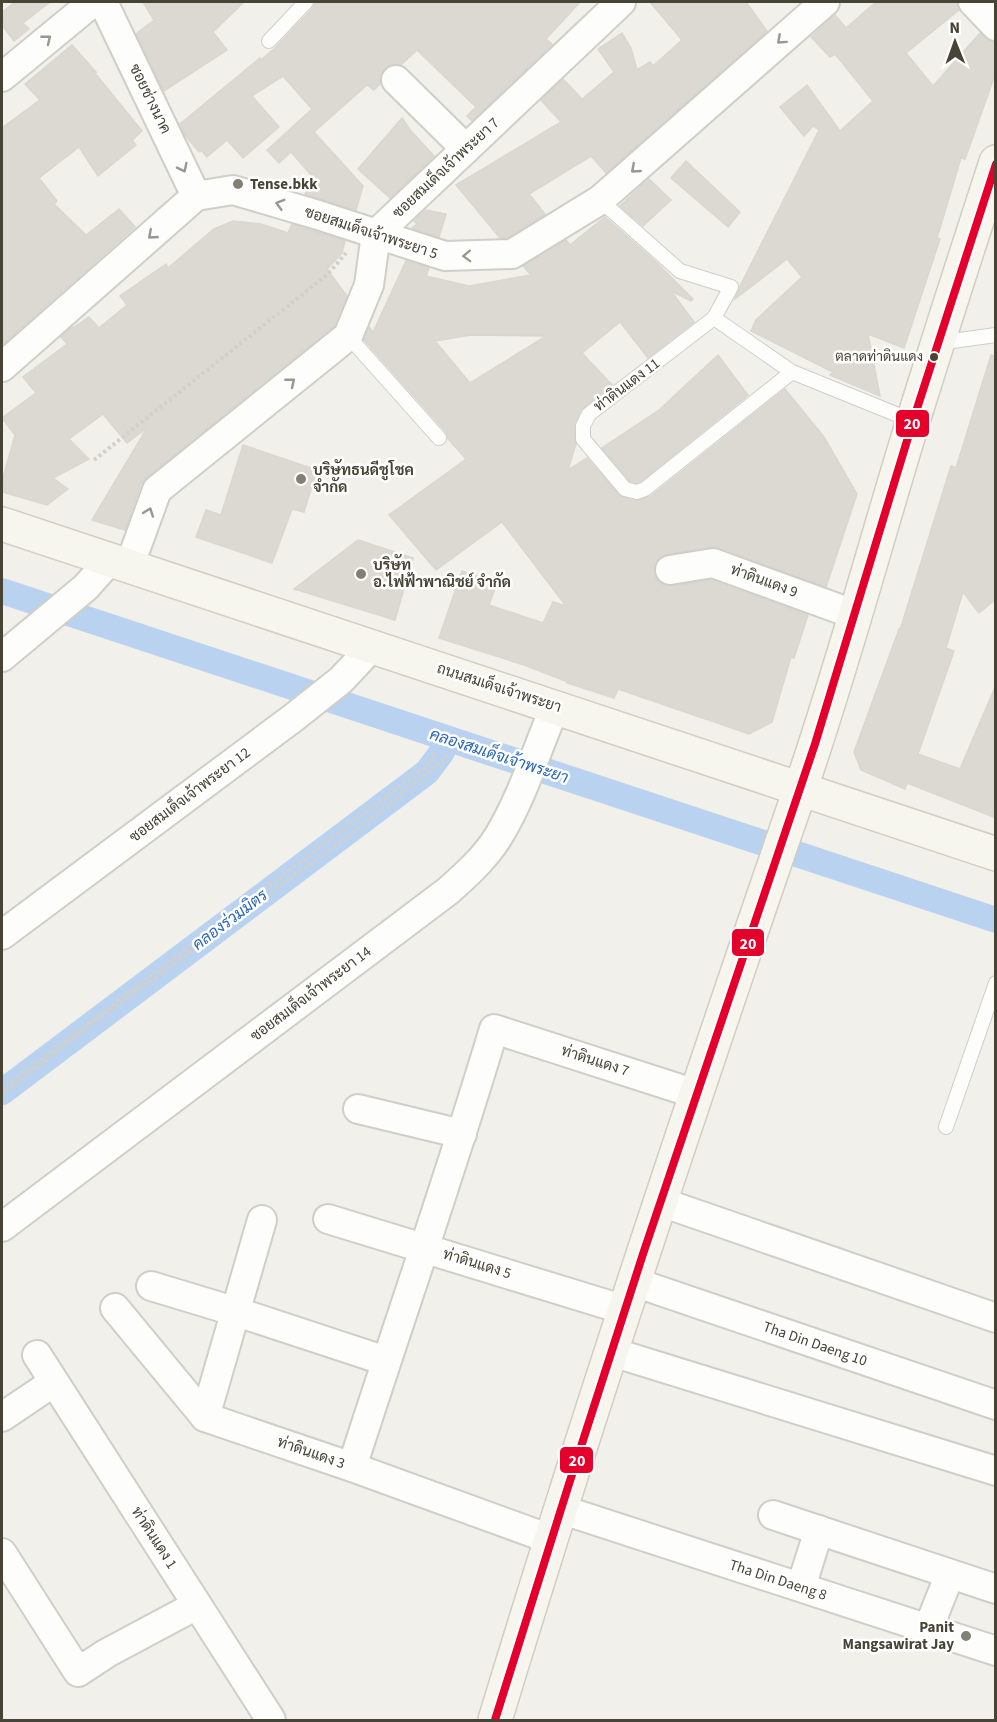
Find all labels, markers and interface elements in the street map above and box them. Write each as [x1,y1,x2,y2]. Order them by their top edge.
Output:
north arrow [925,12,985,72]
text: N [949,17,960,39]
one-way arrow [778,33,788,44]
one-way arrow [40,36,51,47]
street label: ซอยช่างนาค [124,60,176,138]
street label: ซอยสมเด็จเจ้าพระยา 7 [387,112,504,223]
one-way arrow [175,162,187,173]
one-way arrow [631,162,642,173]
place label: Tense.bkk [250,174,318,195]
marker: Tense.bkk [231,177,245,191]
one-way arrow [275,199,286,211]
street label: ซอยสมเด็จเจ้าพระยา 5 [302,201,441,264]
one-way arrow [148,228,159,239]
one-way arrow [463,249,472,262]
place label: ตลาดท่าดินแดง [835,347,923,367]
marker: ตลาดท่าดินแดง [928,351,940,363]
street label: ท่าดินแดง 11 [590,353,664,417]
one-way arrow [284,378,295,389]
line badge: 20 [895,409,930,438]
text: 20 [904,413,920,435]
place label: บริษัทธนดีชูโชค จำกัด [313,459,414,498]
marker: บริษัทธนดีชูโชค จำกัด [294,472,308,486]
one-way arrow [142,507,155,518]
place label: บริษัท อ.ไฟฟ้าพาณิชย์ จำกัด [373,554,511,593]
street label: ท่าดินแดง 9 [727,559,801,603]
marker: บริษัท อ.ไฟฟ้าพาณิชย์ จำกัด [354,567,368,581]
street label: ถนนสมเด็จเจ้าพระยา [434,657,564,718]
water label: คลองสมเด็จเจ้าพระยา [427,720,572,789]
street label: ซอยสมเด็จเจ้าพระยา 12 [125,742,255,847]
water label: คลองร่วมมิตร [188,884,273,955]
line badge: 20 [731,928,765,957]
text: 20 [740,933,756,955]
street label: ซอยสมเด็จเจ้าพระยา 14 [246,940,376,1046]
street label: ท่าดินแดง 7 [558,1040,632,1082]
street label: ท่าดินแดง 5 [440,1244,514,1284]
street label: Tha Din Daeng 10 [760,1316,870,1372]
street label: ท่าดินแดง 3 [274,1432,348,1474]
line badge: 20 [559,1446,594,1474]
text: 20 [569,1450,585,1472]
street label: ท่าดินแดง 1 [126,1503,182,1573]
street label: Tha Din Daeng 8 [727,1554,829,1606]
place label: Panit Mangsawirat Jay [842,1617,954,1655]
marker: Panit Mangsawirat Jay [959,1629,973,1643]

